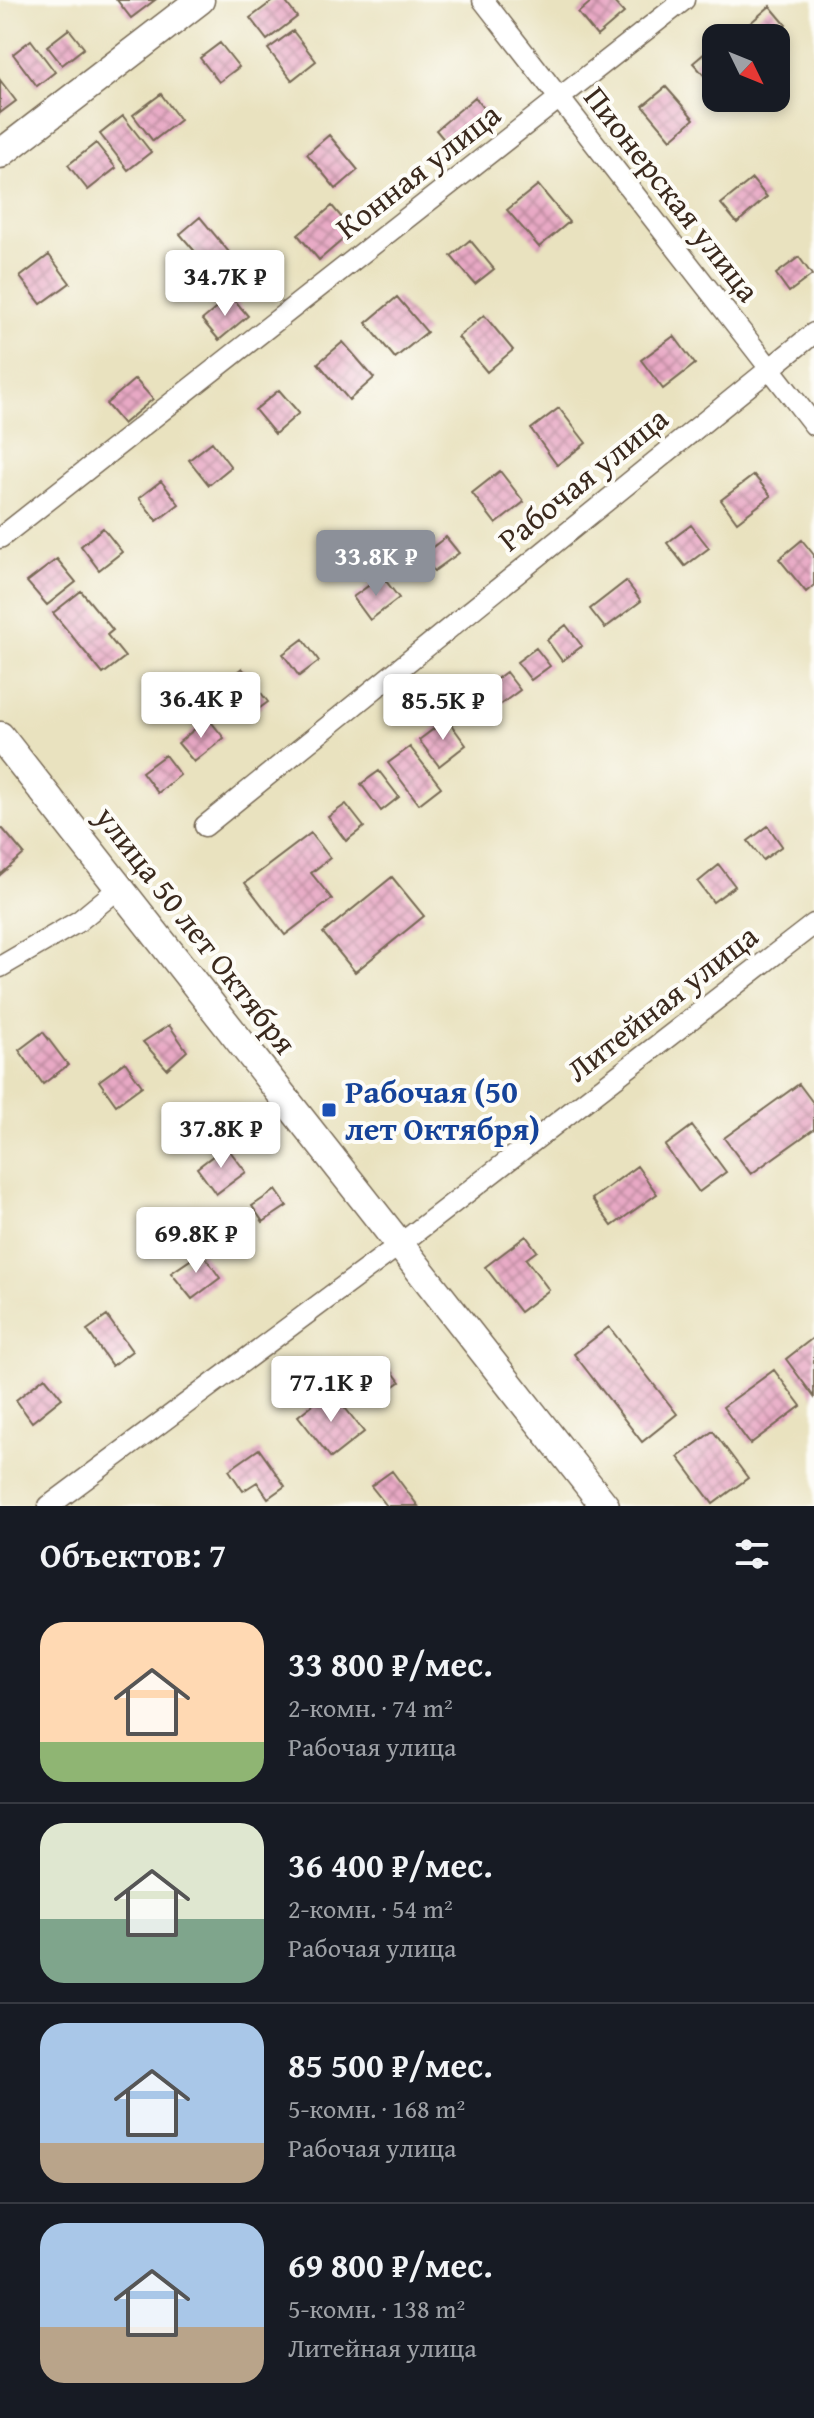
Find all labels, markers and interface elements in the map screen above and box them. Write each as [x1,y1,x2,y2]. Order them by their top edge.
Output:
north arrow [702,24,790,112]
map controls [702,24,790,112]
street label: Пионерская улица [573,76,772,312]
street label: Конная улица [325,91,511,250]
pin: 34.7K ₽ [151,250,299,318]
text: 34.7K ₽ [183,256,267,295]
street label: Рабочая улица [487,395,679,562]
pin: 33.8K ₽ [302,530,450,598]
text: 33.8K ₽ [334,536,418,575]
pin: 36.4K ₽ [127,672,275,740]
pin: 85.5K ₽ [369,674,517,742]
text: 36.4K ₽ [159,678,243,717]
text: 85.5K ₽ [401,680,485,719]
street label: улица 50 лет Октября [84,795,309,1064]
street label: Литейная улица [556,912,768,1093]
place label: Рабочая (50 лет Октября) [345,1068,540,1152]
marker: Рабочая (50 лет Октября) [320,1101,338,1119]
pin: 37.8K ₽ [147,1102,295,1170]
text: 37.8K ₽ [179,1108,263,1147]
pin: 69.8K ₽ [122,1207,270,1275]
text: 69.8K ₽ [154,1213,238,1252]
pin: 77.1K ₽ [257,1356,405,1424]
text: 77.1K ₽ [289,1362,373,1401]
text: Объектов: 7 [40,1530,226,1579]
icon: filters [730,1532,774,1576]
text: 33 800 ₽/мес. [288,1639,493,1688]
icon: home [104,1654,200,1750]
text: 2-комн. · 74 m² [288,1688,453,1727]
text: Рабочая улица [288,1727,456,1766]
text: 36 400 ₽/мес. [288,1840,493,1889]
icon: home [104,1855,200,1951]
text: 2-комн. · 54 m² [288,1889,453,1928]
text: Рабочая улица [288,1928,456,1967]
text: 85 500 ₽/мес. [288,2040,493,2089]
icon: home [104,2055,200,2151]
text: 5-комн. · 168 m² [288,2089,465,2128]
text: Рабочая улица [288,2128,456,2167]
text: 69 800 ₽/мес. [288,2240,493,2289]
icon: home [104,2255,200,2351]
text: 5-комн. · 138 m² [288,2289,465,2328]
text: Литейная улица [288,2328,477,2367]

